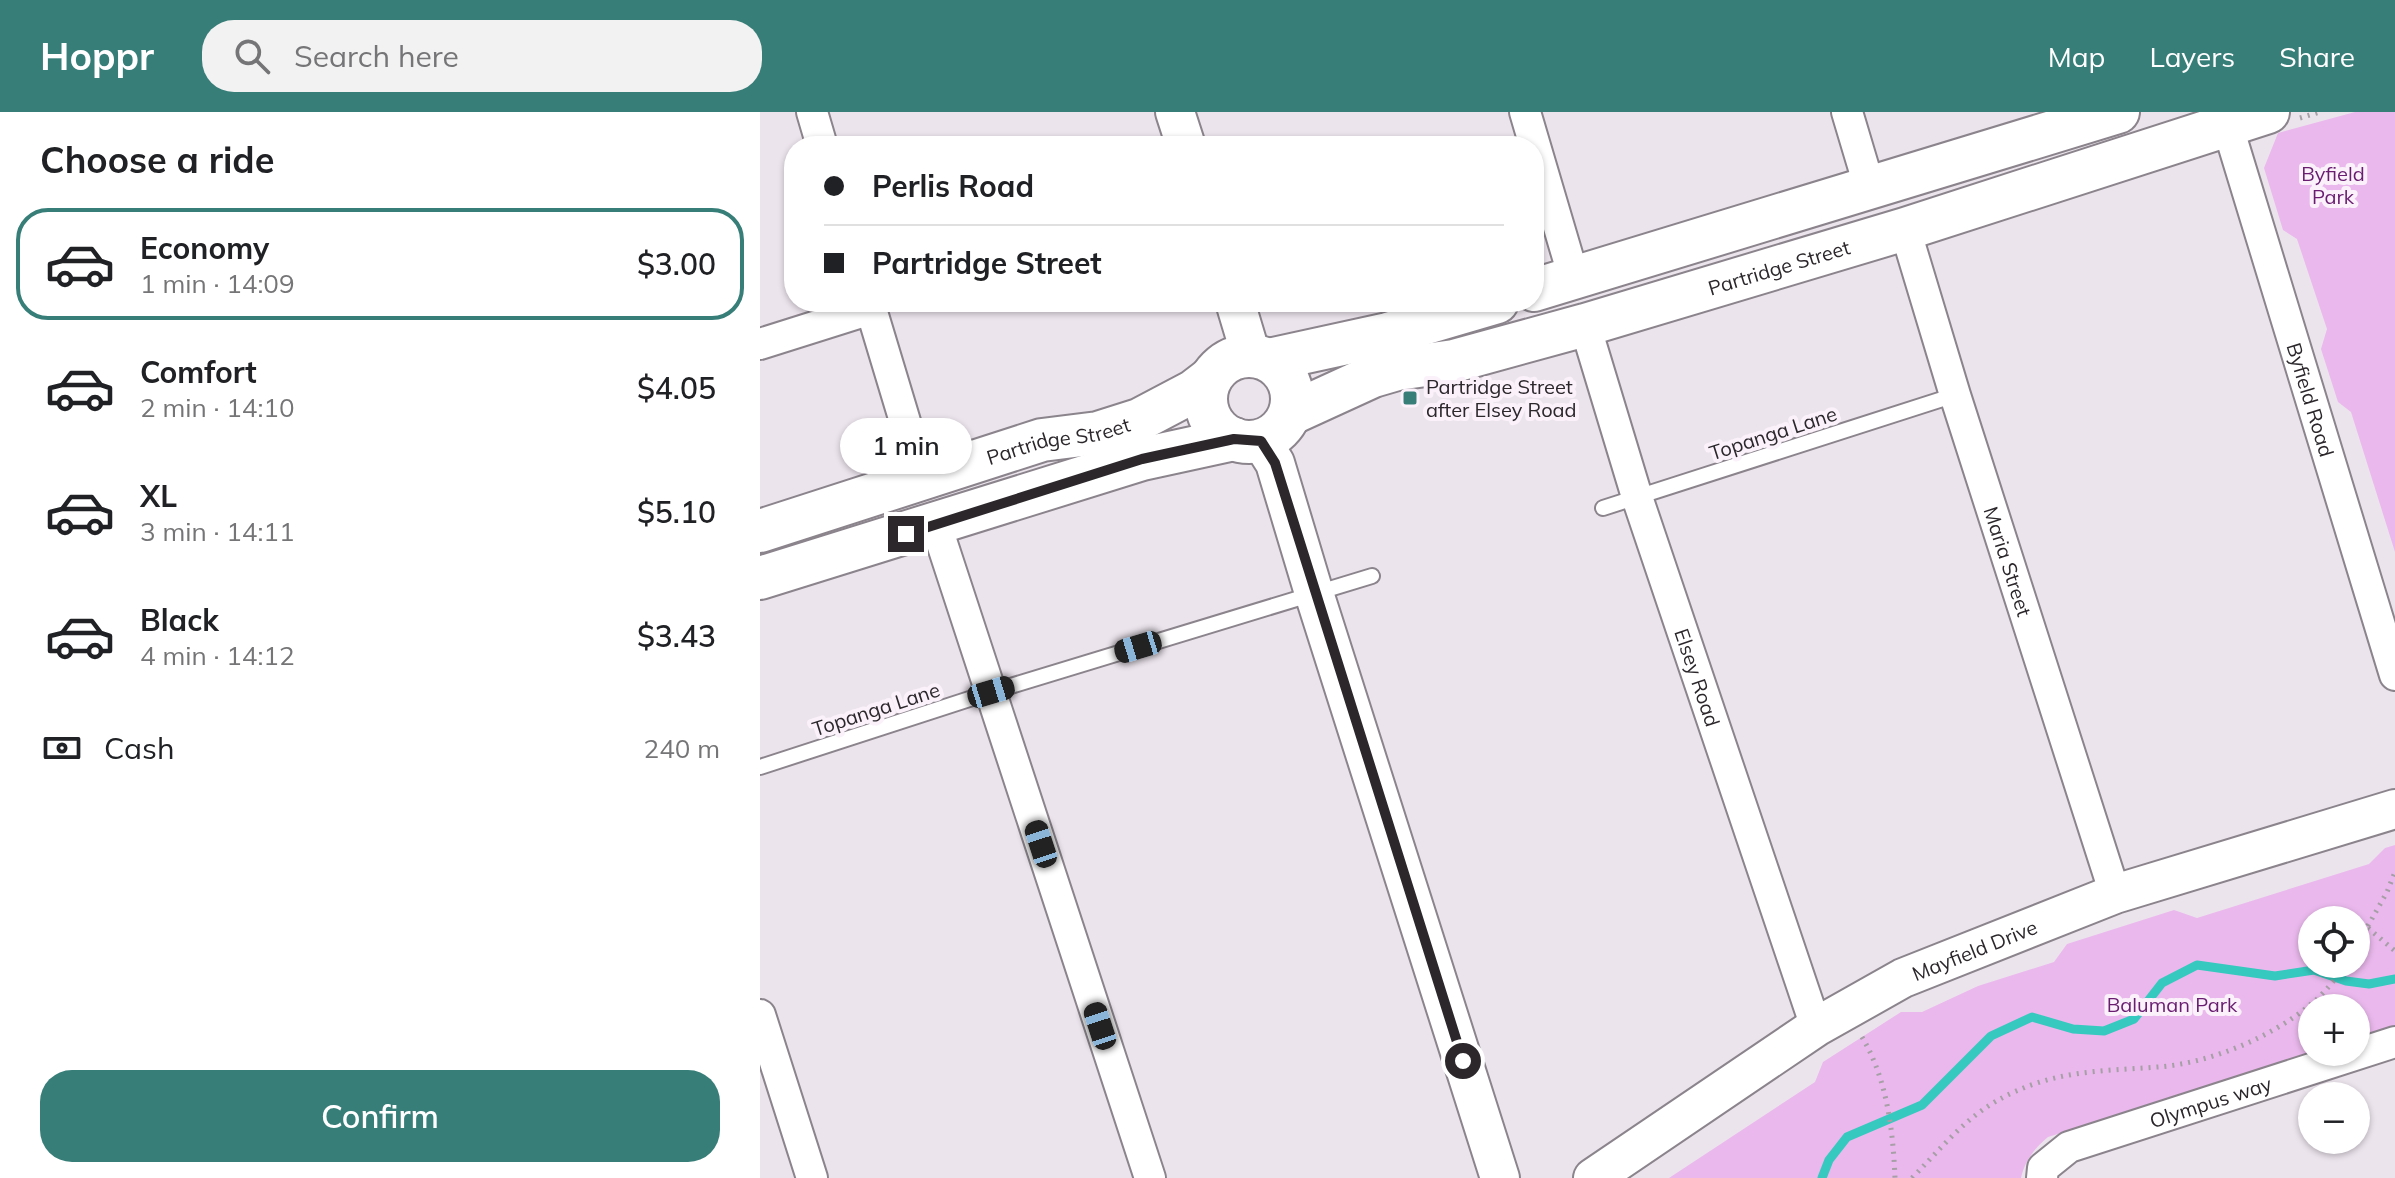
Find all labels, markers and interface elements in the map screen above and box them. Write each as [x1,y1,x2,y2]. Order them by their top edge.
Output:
search box [202,20,762,92]
text: Hoppr [40,32,154,80]
icon: search [230,34,274,78]
text: Search here [294,37,459,75]
text: Map [2048,39,2105,74]
text: Layers [2149,39,2235,74]
text: Share [2279,39,2355,74]
text: Choose a ride [40,137,274,182]
park label: Byfield Park [2301,161,2365,209]
text: Perlis Road [872,167,1034,205]
icon: car [44,228,116,300]
text: Economy [140,229,269,267]
street label: Partridge Street [1705,234,1853,300]
text: Partridge Street [872,244,1102,282]
text: $3.00 [637,245,716,283]
text: 1 min · 14:09 [140,267,295,300]
street label: Byfield Road [2282,340,2340,459]
icon: car [44,352,116,424]
text: Comfort [140,353,257,391]
text: $4.05 [637,369,716,407]
place label: Partridge Street after Elsey Road [1426,374,1577,422]
marker: Partridge Street after Elsey Road [1401,389,1419,407]
text: 2 min · 14:10 [140,391,295,424]
street label: Topanga Lane [1706,401,1840,465]
street label: Partridge Street [983,411,1133,470]
callout: 1 min [840,418,972,474]
text: 1 min [872,429,940,462]
icon: car [44,476,116,548]
text: XL [140,477,177,515]
text: $5.10 [637,493,716,531]
street label: Maria Street [1979,503,2038,619]
text: 3 min · 14:11 [140,515,295,548]
route end [888,516,924,552]
icon: car [44,600,116,672]
text: Black [140,601,219,639]
text: $3.43 [637,617,716,655]
street label: Elsey Road [1670,625,1726,730]
car [1112,629,1164,665]
text: 4 min · 14:12 [140,639,295,672]
car [965,674,1017,710]
street label: Topanga Lane [809,677,943,741]
icon: cash [40,726,84,770]
text: Cash [104,729,175,767]
text: 240 m [644,732,720,765]
car [1022,817,1060,871]
map controls [2298,906,2370,1154]
button: locate [2298,906,2370,978]
street label: Mayfield Drive [1908,914,2041,986]
park label: Baluman Park [2107,992,2238,1017]
button: + [2298,994,2370,1066]
car [1081,999,1119,1053]
route start [1445,1043,1481,1079]
button: Confirm [40,1070,720,1162]
street label: Olympus way [2146,1070,2275,1133]
button: − [2298,1082,2370,1154]

